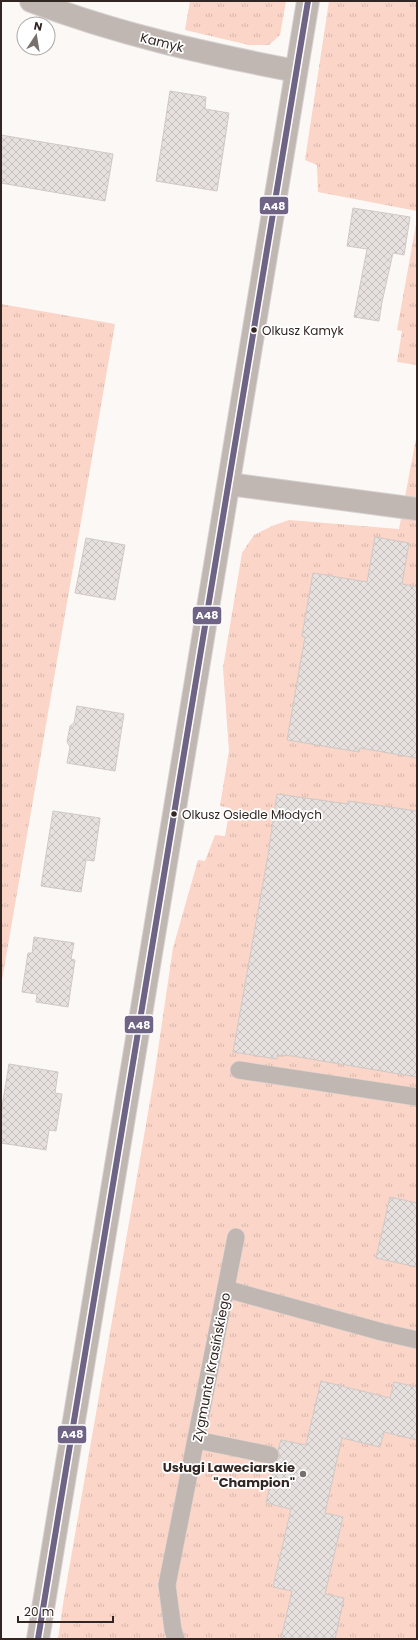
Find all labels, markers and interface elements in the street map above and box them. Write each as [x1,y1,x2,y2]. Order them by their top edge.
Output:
north arrow [16,16,56,56]
text: N [32,18,44,35]
street label: Kamyk [138,28,186,57]
line badge: A48 [259,196,289,215]
text: A48 [263,198,285,214]
place label: Olkusz Kamyk [262,322,345,339]
marker: Olkusz Kamyk [249,325,259,335]
line badge: A48 [192,606,222,625]
text: A48 [196,607,218,623]
place label: Olkusz Osiedle Młodych [182,806,322,823]
marker: Olkusz Osiedle Młodych [169,809,179,819]
line badge: A48 [124,1015,154,1034]
text: A48 [128,1017,150,1033]
street label: Zygmunta Krasińskiego [188,1291,235,1443]
line badge: A48 [57,1425,87,1444]
text: A48 [61,1426,83,1442]
place label: Usługi Laweciarskie "Champion" [163,1458,295,1492]
marker: Usługi Laweciarskie "Champion" [298,1469,308,1479]
scale bar [18,1598,113,1624]
text: 20 m [24,1603,54,1620]

